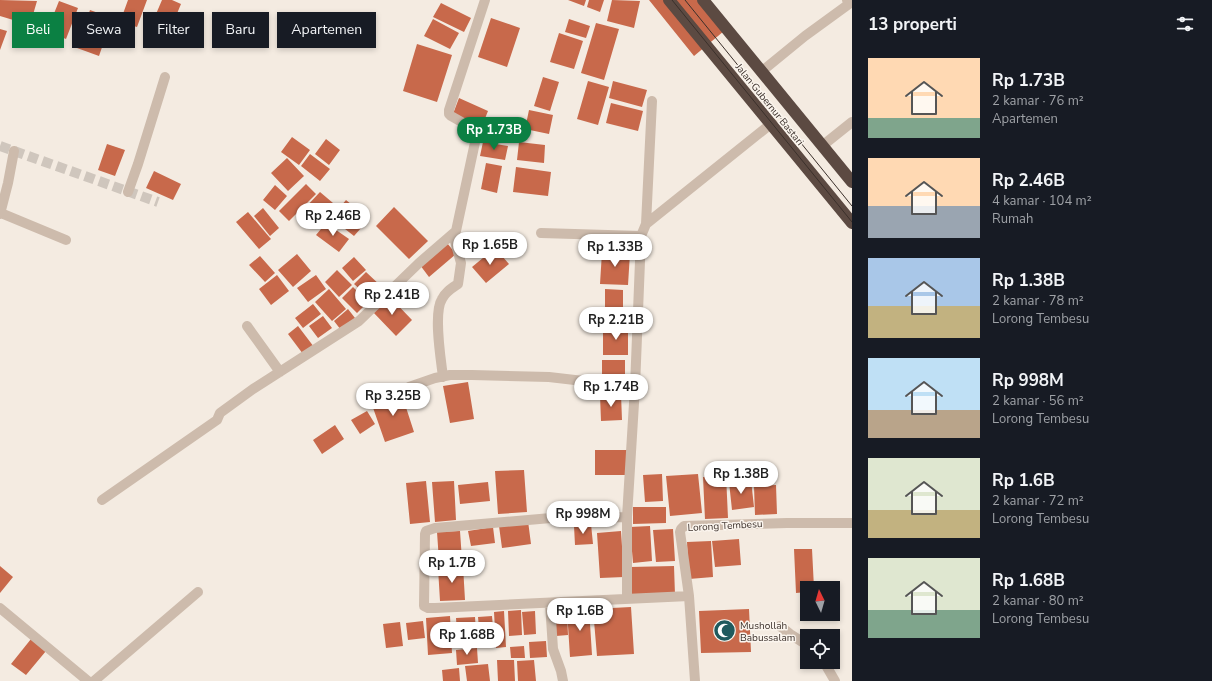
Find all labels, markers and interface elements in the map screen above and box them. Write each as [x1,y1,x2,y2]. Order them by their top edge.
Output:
chip: Beli [12,12,64,48]
chip: Sewa [72,12,135,48]
chip: Filter [143,12,204,48]
chip: Baru [212,12,269,48]
chip: Apartemen [277,12,376,48]
text: 13 properti [868,13,957,36]
icon: filters [1174,13,1196,35]
street label: Jalan Gubernur Bastari [731,60,807,149]
text: Rp 1.73B [992,69,1065,92]
icon: home [900,74,948,122]
text: 2 kamar · 76 m² [992,92,1084,110]
text: Apartemen [992,110,1058,128]
pin: Rp 1.73B [453,117,535,151]
text: Rp 1.73B [466,121,522,139]
text: Rp 2.46B [992,169,1065,192]
icon: home [900,174,948,222]
text: 4 kamar · 104 m² [992,192,1092,210]
pin: Rp 2.46B [292,203,374,237]
text: Rp 2.46B [305,207,361,225]
text: Rumah [992,210,1033,228]
pin: Rp 1.65B [449,232,531,266]
pin: Rp 1.33B [574,234,656,268]
text: Rp 1.65B [462,236,518,254]
text: Rp 1.33B [587,238,643,256]
text: Rp 1.38B [992,269,1065,292]
icon: home [900,274,948,322]
pin: Rp 2.41B [351,282,433,316]
text: Rp 2.41B [364,286,420,304]
text: 2 kamar · 78 m² [992,292,1084,310]
pin: Rp 2.21B [575,307,657,341]
text: Lorong Tembesu [992,310,1089,328]
text: Rp 2.21B [588,311,644,329]
text: Rp 998M [992,369,1064,392]
pin: Rp 1.74B [570,374,652,408]
icon: home [900,374,948,422]
text: Rp 1.74B [583,378,639,396]
pin: Rp 3.25B [352,383,434,417]
text: Rp 3.25B [365,387,421,405]
text: 2 kamar · 56 m² [992,392,1084,410]
text: Lorong Tembesu [992,410,1089,428]
pin: Rp 1.38B [700,461,782,495]
text: Rp 1.38B [713,465,769,483]
text: Rp 1.6B [992,469,1055,492]
icon: home [900,474,948,522]
text: 2 kamar · 72 m² [992,492,1084,510]
pin: Rp 998M [546,501,620,535]
text: Rp 998M [556,505,610,523]
text: Lorong Tembesu [992,510,1089,528]
street label: Lorong Tembesu [687,517,763,535]
pin: Rp 1.7B [415,550,489,584]
text: Rp 1.7B [428,554,476,572]
text: Rp 1.68B [992,569,1065,592]
icon: home [900,574,948,622]
north arrow [800,581,840,621]
map controls [800,581,840,669]
text: 2 kamar · 80 m² [992,592,1084,610]
pin: Rp 1.6B [543,598,617,632]
text: Rp 1.6B [556,602,604,620]
text: Lorong Tembesu [992,610,1089,628]
mosque icon: Mushollah Babussalam [712,618,738,644]
place label: Mushollah Babussalam [740,619,795,645]
pin: Rp 1.68B [426,622,508,656]
text: Rp 1.68B [439,626,495,644]
button: locate [800,629,840,669]

